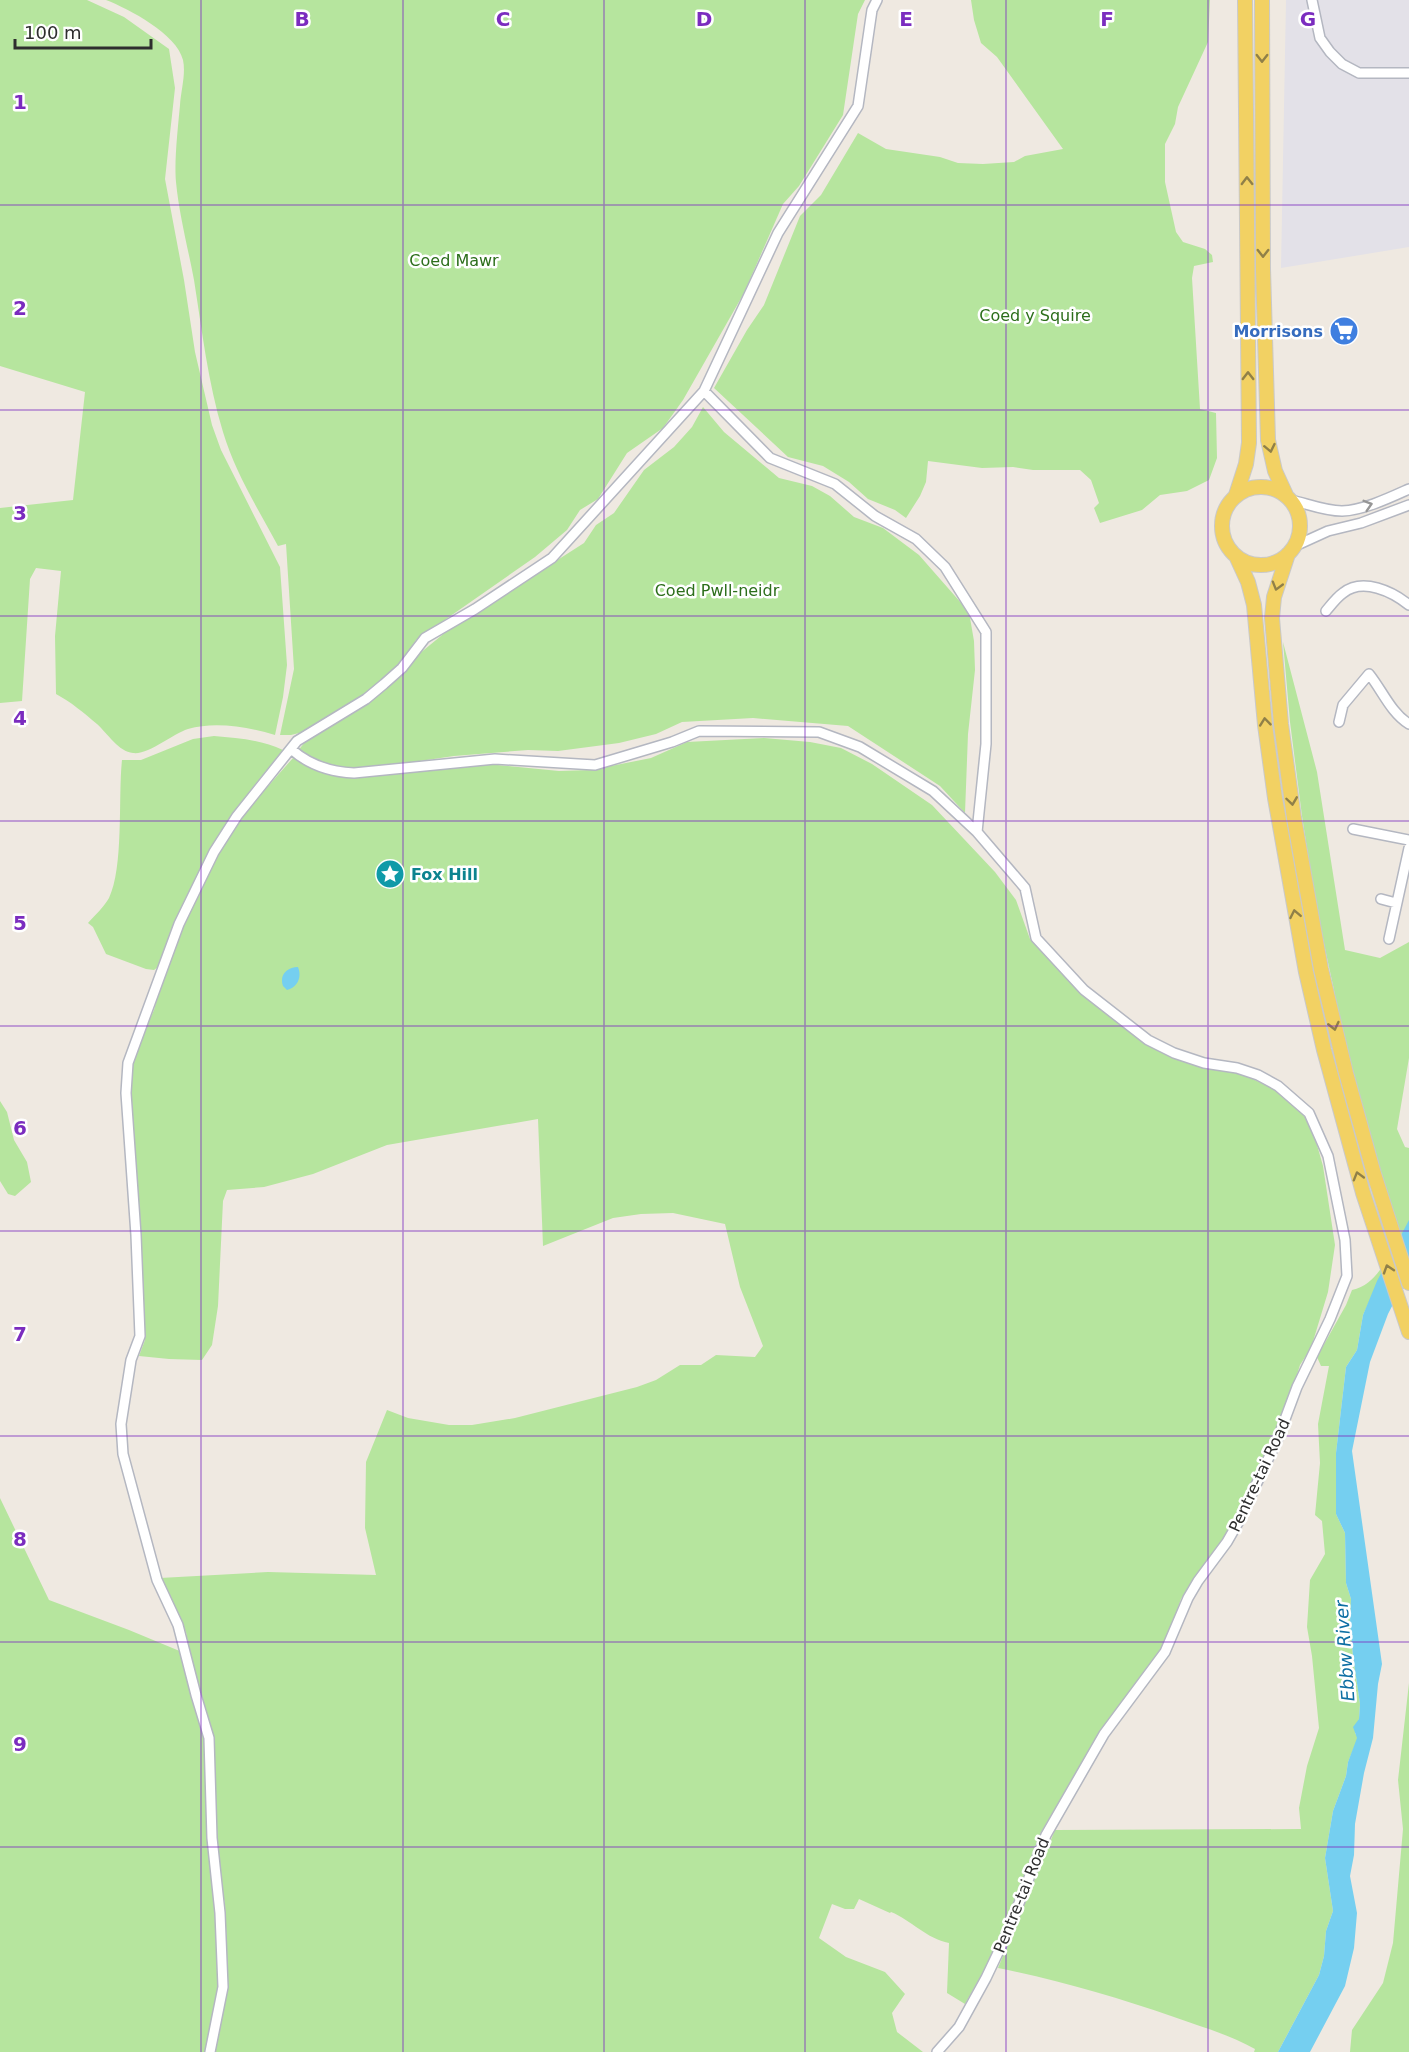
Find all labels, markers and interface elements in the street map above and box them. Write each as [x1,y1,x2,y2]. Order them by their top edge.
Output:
text: B [294,7,310,31]
text: C [496,7,510,31]
text: D [696,7,712,31]
text: E [899,7,913,31]
text: F [1100,7,1114,31]
text: G [1300,7,1316,31]
scale bar [15,12,152,50]
text: 100 m [24,22,82,43]
one-way arrow [1256,54,1268,63]
text: 1 [13,90,27,114]
one-way arrow [1241,176,1253,185]
one-way arrow [1257,249,1269,258]
park label: Coed Mawr [409,251,499,270]
text: 2 [13,296,27,320]
park label: Coed y Squire [979,306,1091,325]
supermarket icon: Morrisons [1328,315,1360,347]
place label: Morrisons [1233,322,1323,341]
one-way arrow [1242,371,1255,380]
one-way arrow [1263,443,1276,453]
one-way arrow [1362,499,1373,512]
text: 3 [13,501,27,525]
one-way arrow [1272,580,1284,590]
park label: Coed Pwll-neidr [655,581,780,600]
text: 4 [13,706,27,730]
one-way arrow [1259,717,1271,726]
one-way arrow [1285,797,1298,806]
place icon: Fox Hill [374,858,406,890]
place label: Fox Hill [411,865,478,884]
one-way arrow [1289,910,1302,920]
text: 5 [13,911,27,935]
one-way arrow [1327,1020,1340,1030]
text: 6 [13,1116,27,1140]
one-way arrow [1353,1171,1365,1182]
one-way arrow [1382,1264,1395,1275]
text: 7 [13,1322,27,1346]
street label: Pentre-tai Road [1225,1415,1294,1535]
text: 8 [13,1527,27,1551]
water label: Ebbw River [1330,1598,1359,1702]
text: 9 [13,1732,27,1756]
street label: Pentre-tai Road [990,1835,1053,1956]

